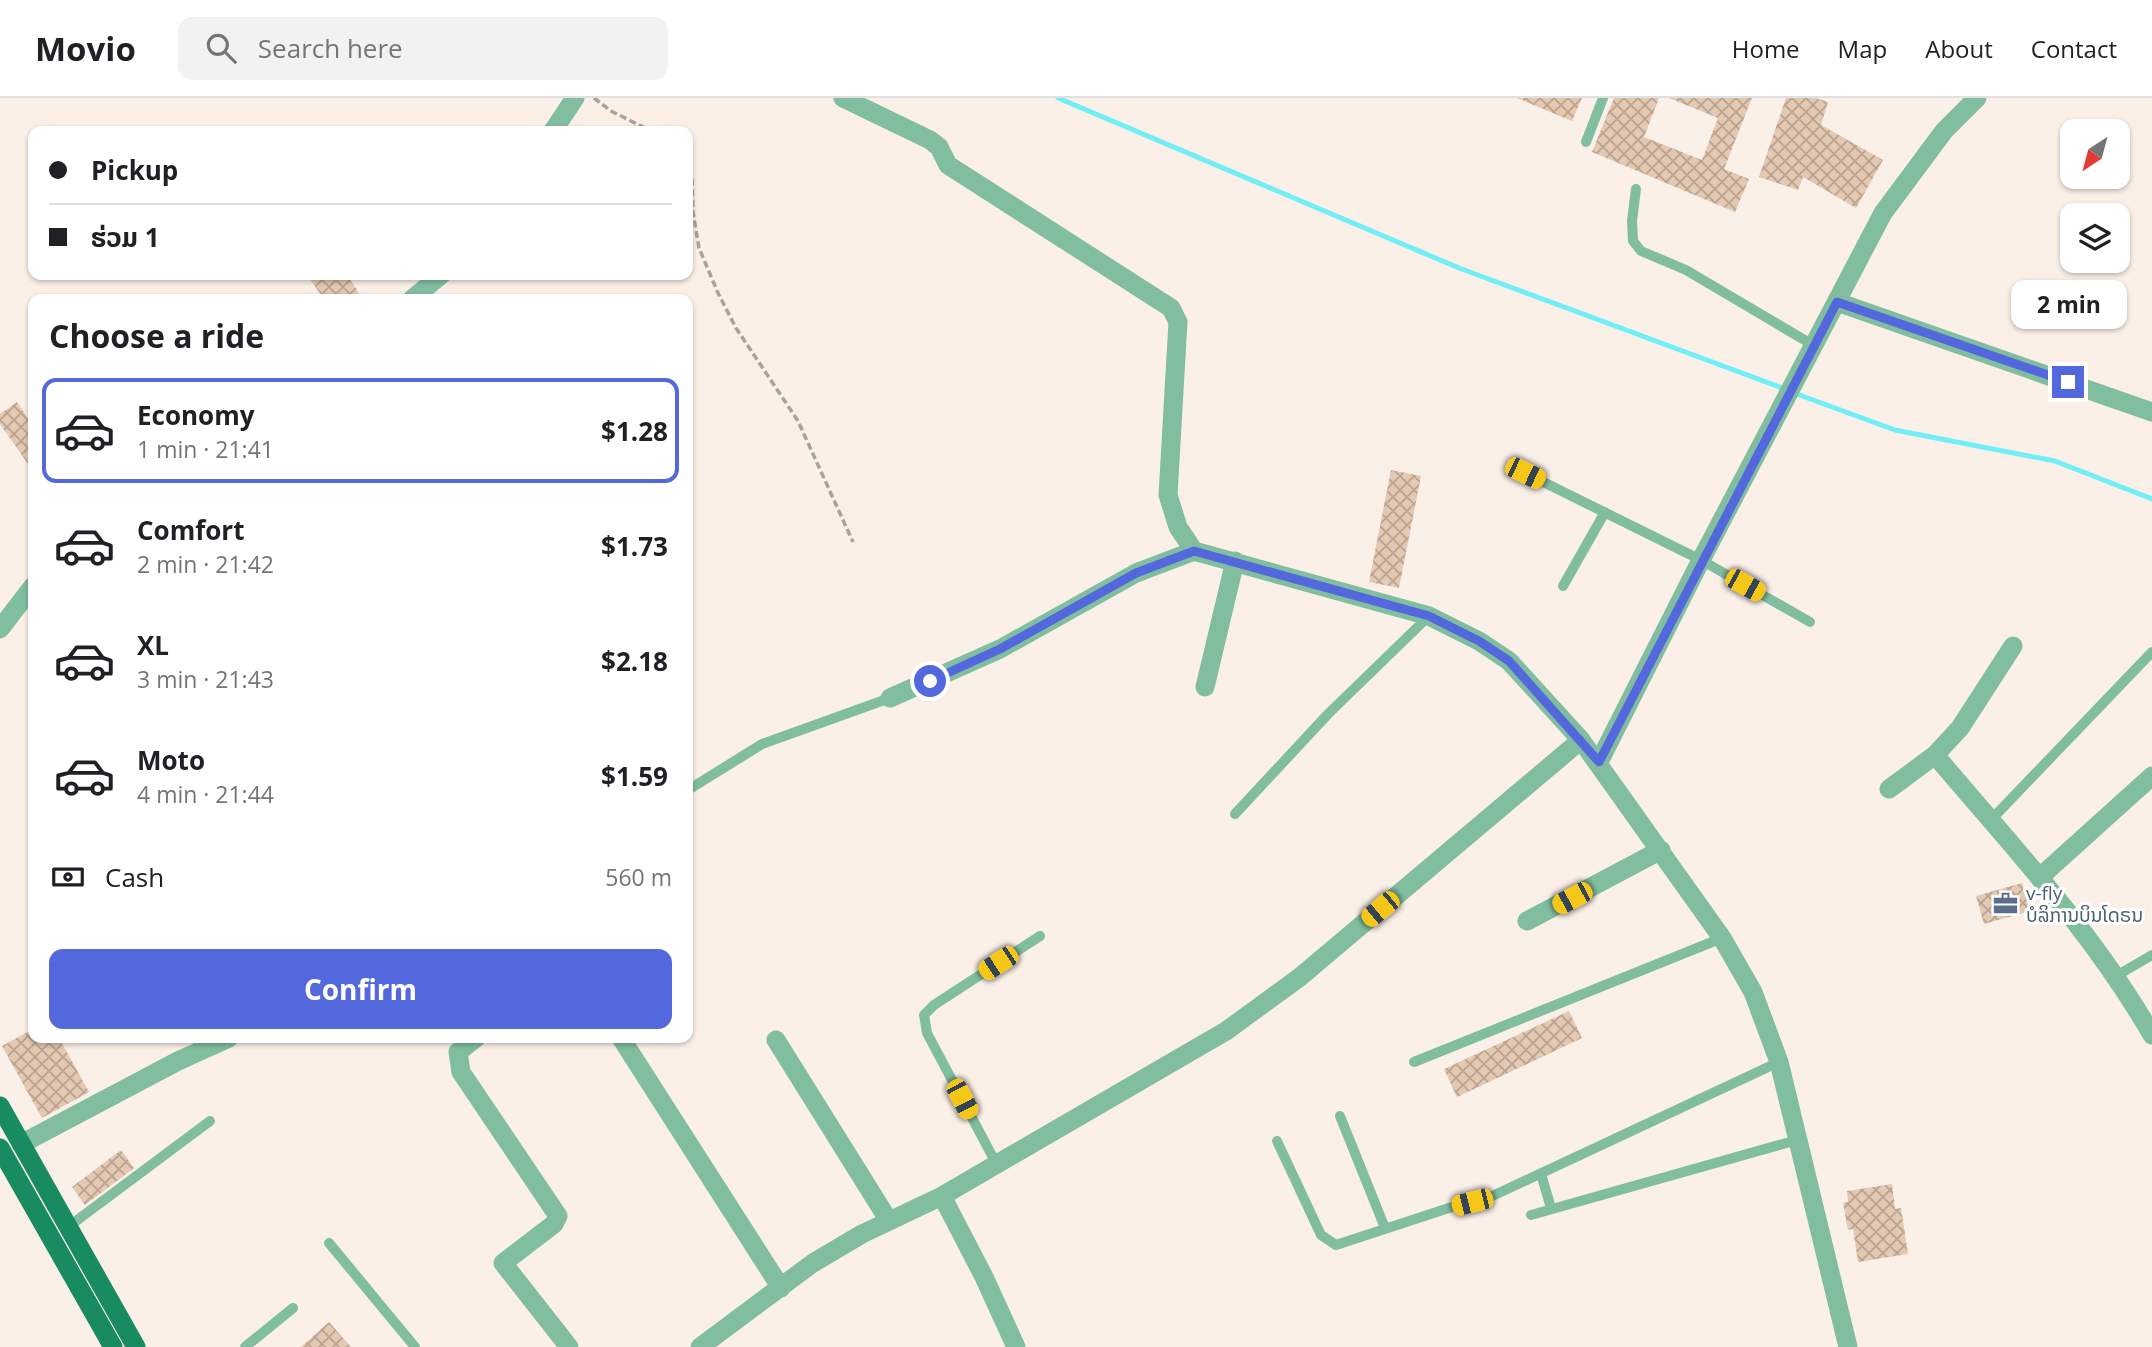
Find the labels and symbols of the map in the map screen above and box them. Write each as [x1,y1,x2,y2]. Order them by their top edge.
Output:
north arrow [2060,119,2130,189]
callout: 2 min [2010,280,2126,330]
route end [2052,366,2084,398]
car [1502,454,1549,492]
car [1722,566,1769,604]
route start [914,665,946,697]
car [1549,879,1596,917]
place label: v-fly ບໍລິການບິນໂດຣນ [2026,880,2143,928]
car [1358,887,1403,931]
office icon: v-fly ບໍລິການບິນໂດຣນ [1992,890,2020,918]
car [975,943,1022,983]
car [943,1076,982,1122]
car [1450,1187,1495,1217]

